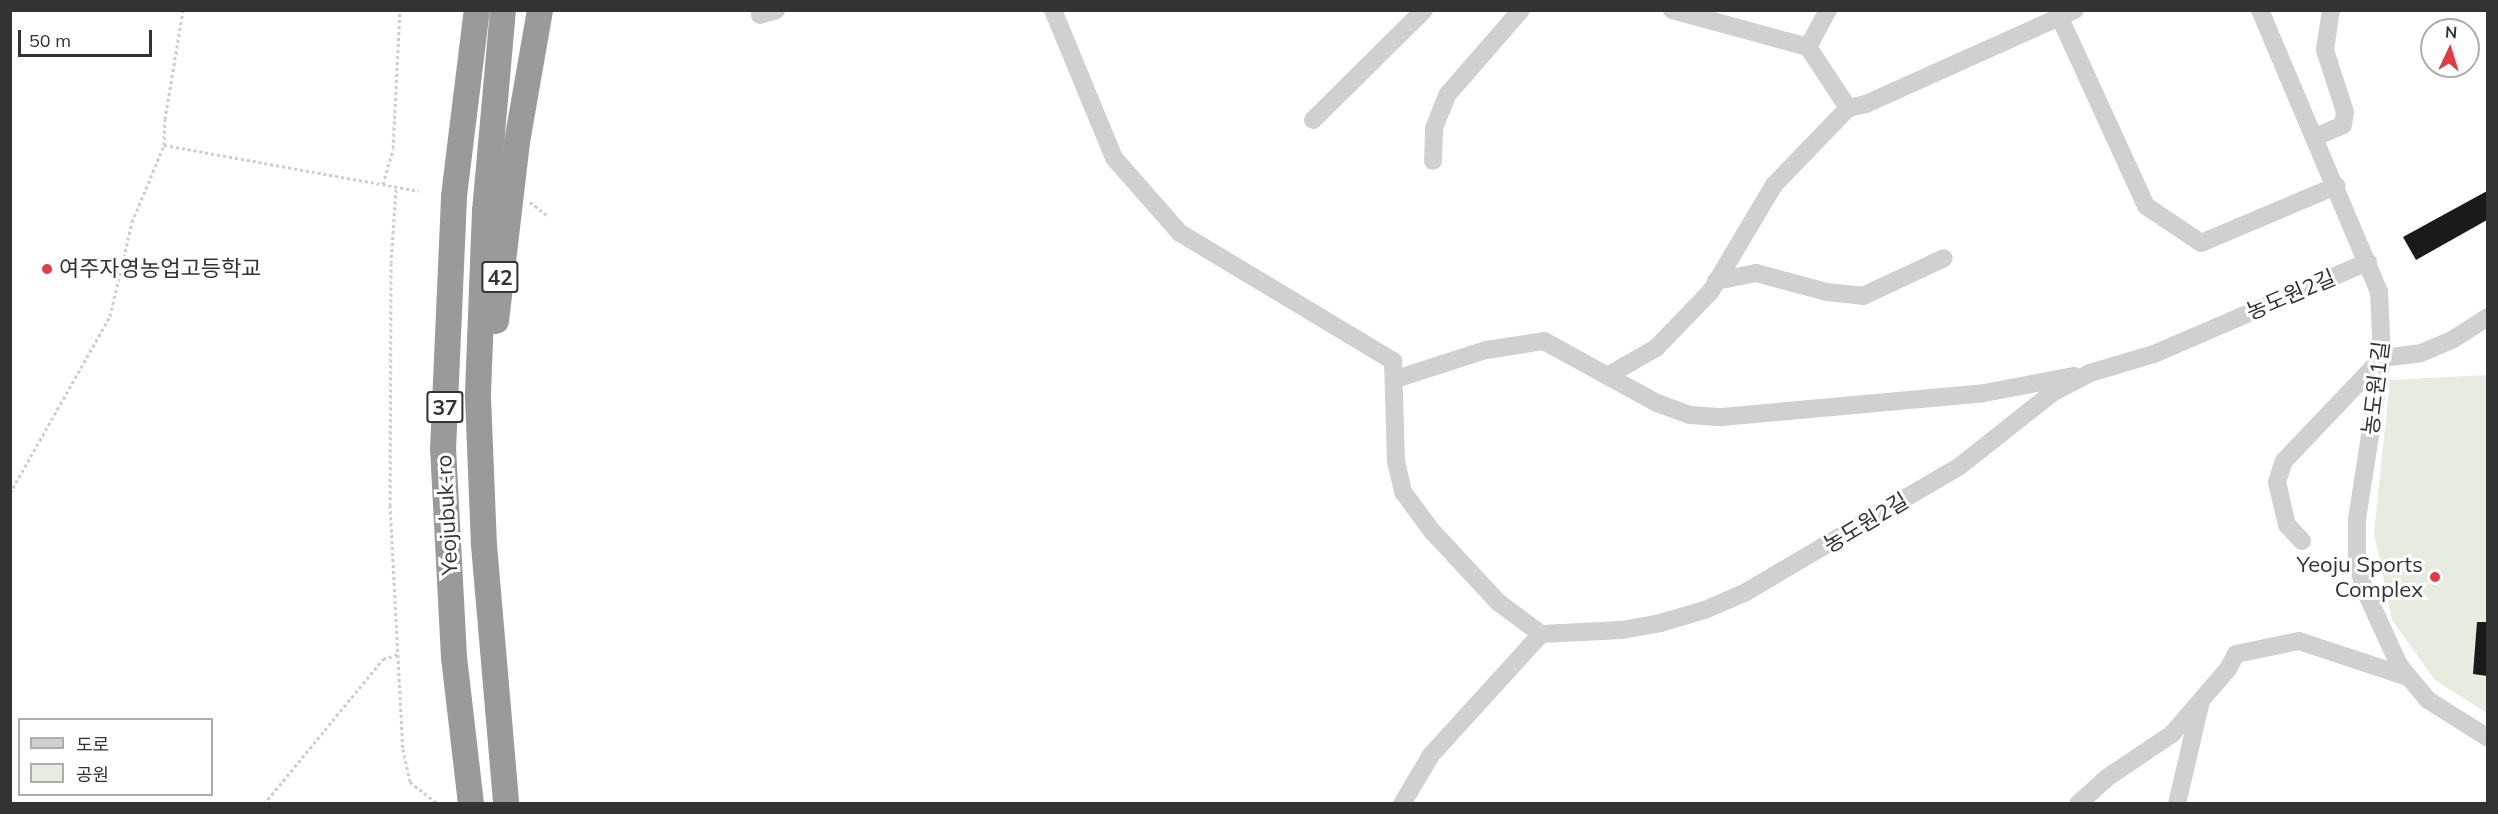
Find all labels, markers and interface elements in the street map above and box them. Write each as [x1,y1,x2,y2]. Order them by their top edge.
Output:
scale bar [21,18,154,56]
north arrow [2420,18,2480,78]
text: N [2444,22,2458,42]
text: 50 m [29,29,71,52]
place label: 여주자영농업고등학교 [59,256,261,282]
road number: 42 [480,259,520,295]
marker: 여주자영농업고등학교 [40,262,54,276]
street label: 농도원2길 [2243,264,2339,326]
street label: 농도원1길 [2357,340,2395,436]
road number: 37 [426,389,464,425]
street label: Yeojubuk-ro [431,454,463,576]
street label: 농도원2길 [1819,487,1913,559]
place label: Yeoju Sports Complex [2297,551,2423,602]
marker: Yeoju Sports Complex [2428,570,2442,584]
legend [18,718,213,796]
text: 도로 [76,733,109,756]
text: 공원 [76,763,109,786]

